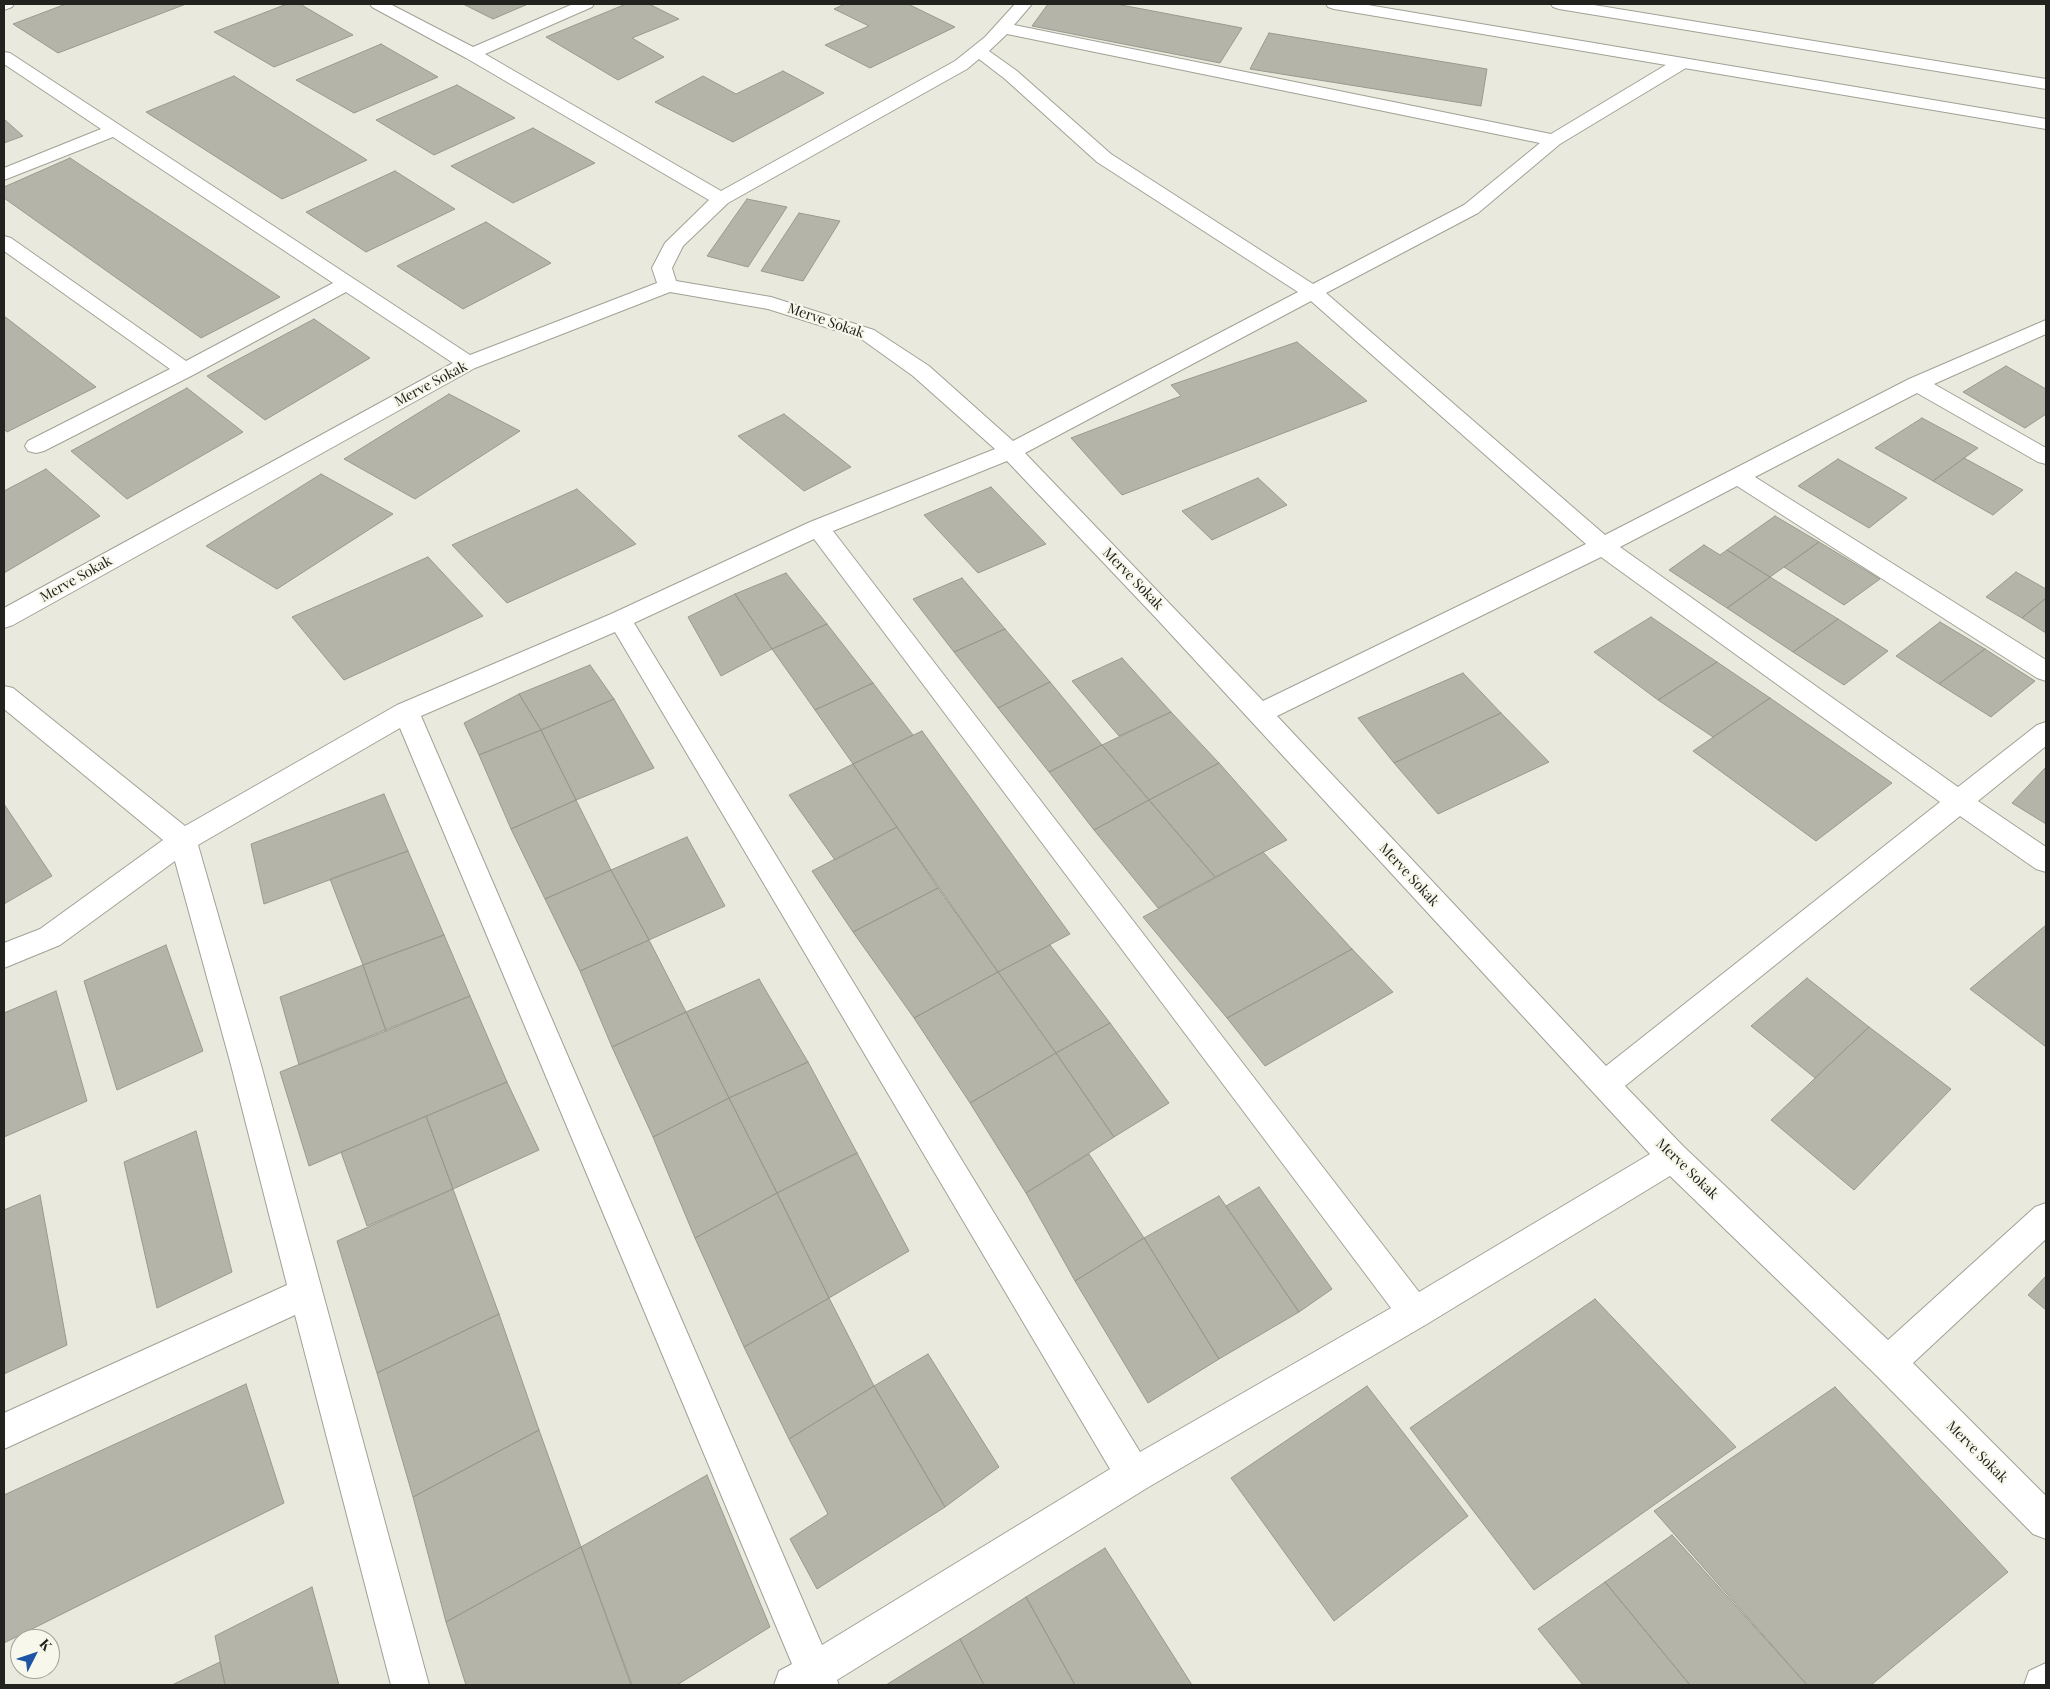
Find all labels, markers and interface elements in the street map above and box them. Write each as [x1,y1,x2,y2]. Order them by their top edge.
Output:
street label: Merve Sokak [786,300,866,342]
street label: Merve Sokak [392,358,470,410]
street label: Merve Sokak [1099,544,1167,614]
street label: Merve Sokak [37,552,115,606]
street label: Merve Sokak [1376,840,1442,910]
street label: Merve Sokak [1652,1135,1722,1203]
street label: Merve Sokak [1943,1418,2011,1486]
north arrow [10,1629,60,1679]
text: K [35,1634,56,1654]

